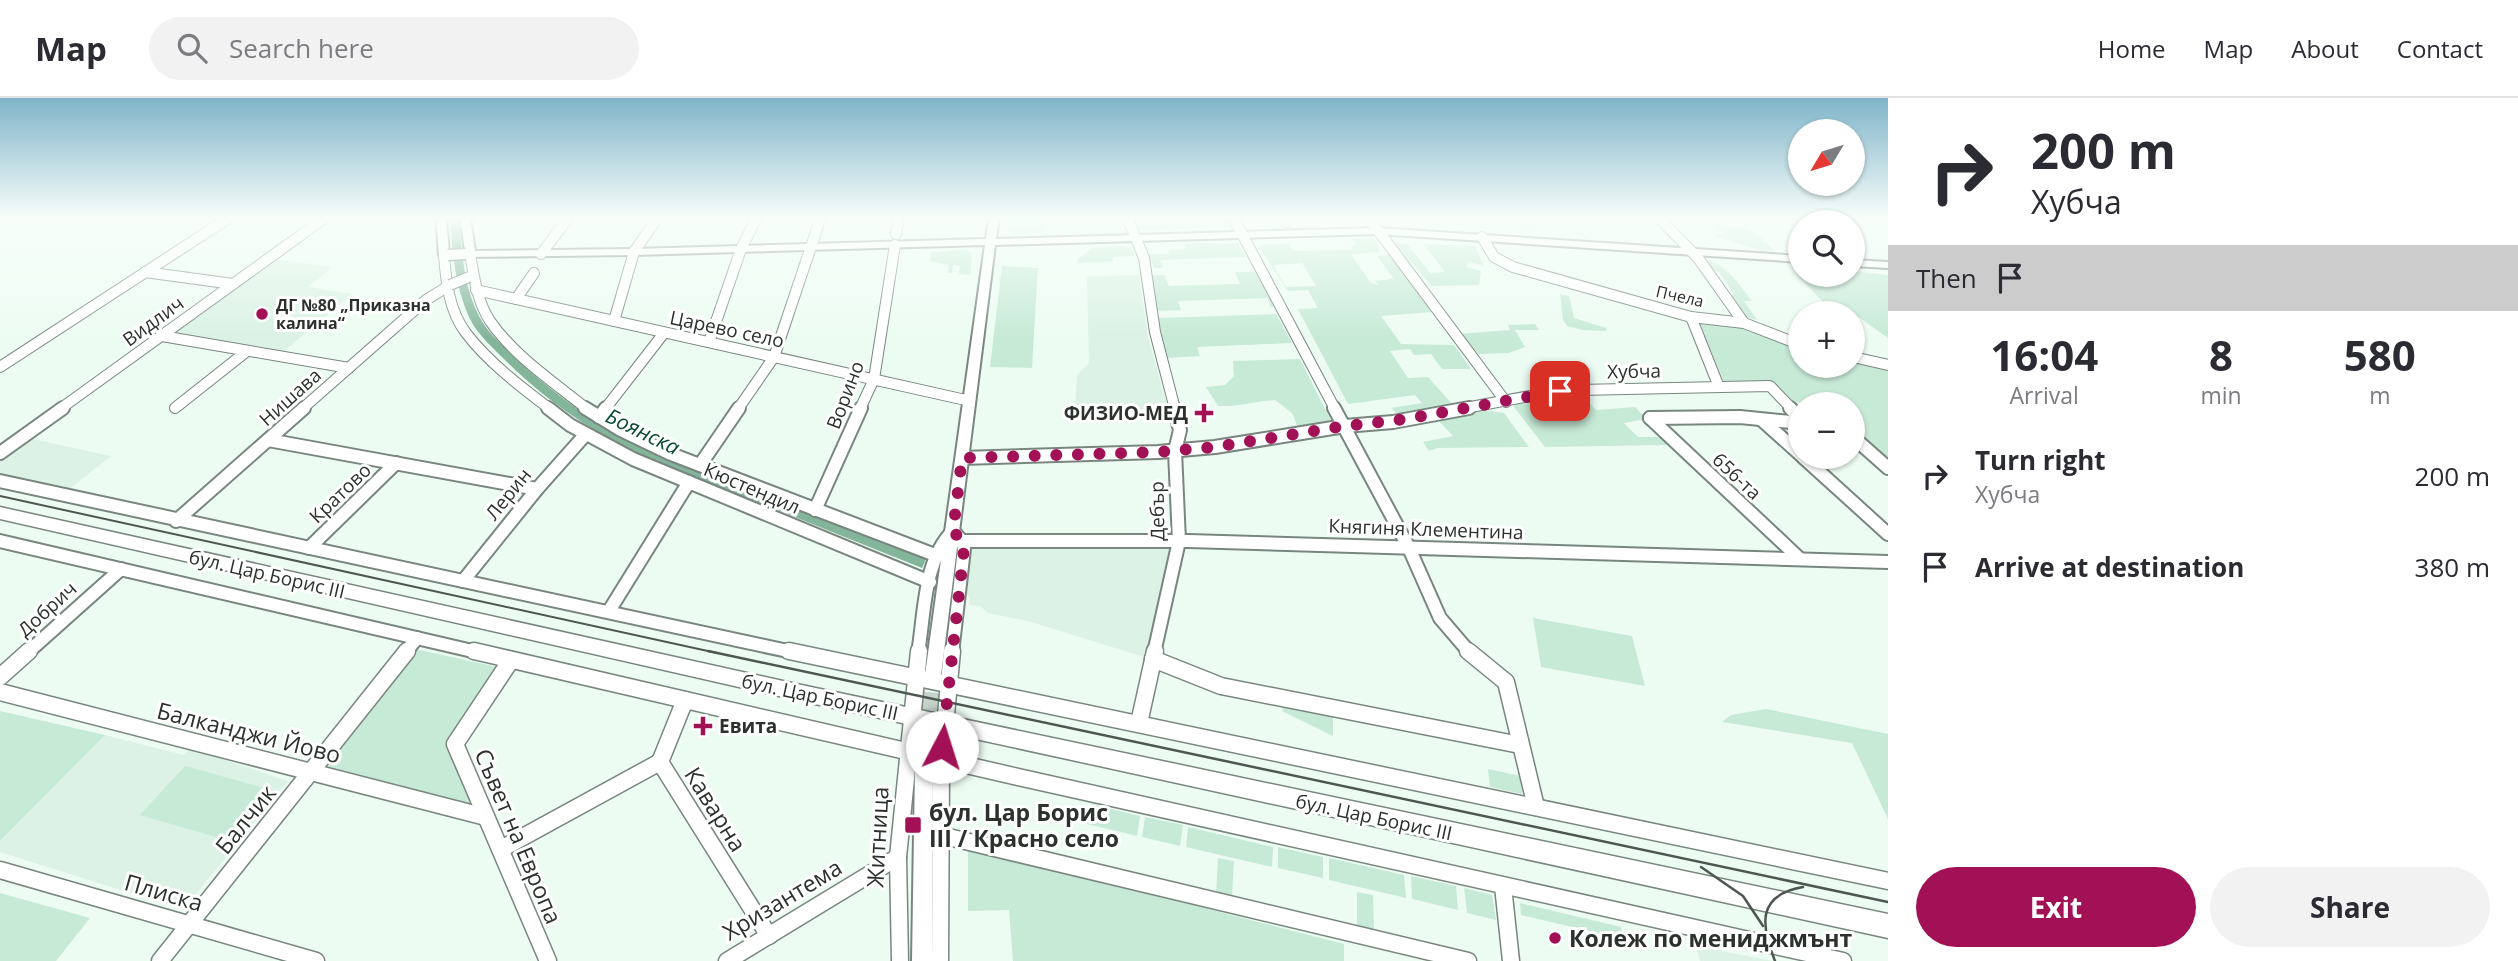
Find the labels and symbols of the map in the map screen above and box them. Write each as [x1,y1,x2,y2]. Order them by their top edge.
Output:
north arrow [1788,119,1866,196]
street label: Пчела [1654,280,1706,312]
street label: Видлич [117,290,189,352]
place label: ДГ №80 „Приказна калина“ [276,294,431,334]
street label: Царево село [667,304,787,354]
marker: ДГ №80 „Приказна калина“ [254,306,270,322]
street label: Ворино [820,357,870,433]
street label: Хубча [1607,358,1661,384]
pin [1530,361,1590,421]
street label: Нишава [253,362,327,432]
place label: ФИЗИО-МЕД [1064,400,1188,426]
water label: Боянска [601,401,685,461]
marker: ФИЗИО-МЕД [1194,403,1214,423]
street label: 656-та [1707,447,1767,505]
street label: Кюстендил [700,456,804,520]
street label: Кратово [303,457,377,529]
street label: Лерин [479,463,537,525]
street label: Дебър [1143,481,1171,541]
street label: Княгиня Клементина [1328,513,1524,545]
street label: бул. Цар Борис III [186,543,348,605]
street label: Добрич [12,576,82,642]
street label: бул. Цар Борис III [739,668,901,726]
street label: Балканджи Йово [154,694,344,770]
position arrow [905,710,979,784]
place label: Евита [719,713,777,739]
marker: Евита [693,716,713,736]
street label: Съвет на Европа [468,743,570,929]
street label: Каварна [677,761,755,857]
street label: Балчик [207,778,283,860]
street label: Житница [858,786,896,888]
street label: бул. Цар Борис III [1293,788,1455,846]
place label: бул. Цар Борис III / Красно село [929,796,1119,854]
marker: бул. Цар Борис III / Красно село [903,815,923,835]
street label: Хризантема [716,851,848,947]
street label: Плиска [121,866,207,918]
place label: Колеж по мениджмънт [1569,922,1853,954]
marker: Колеж по мениджмънт [1547,930,1563,946]

